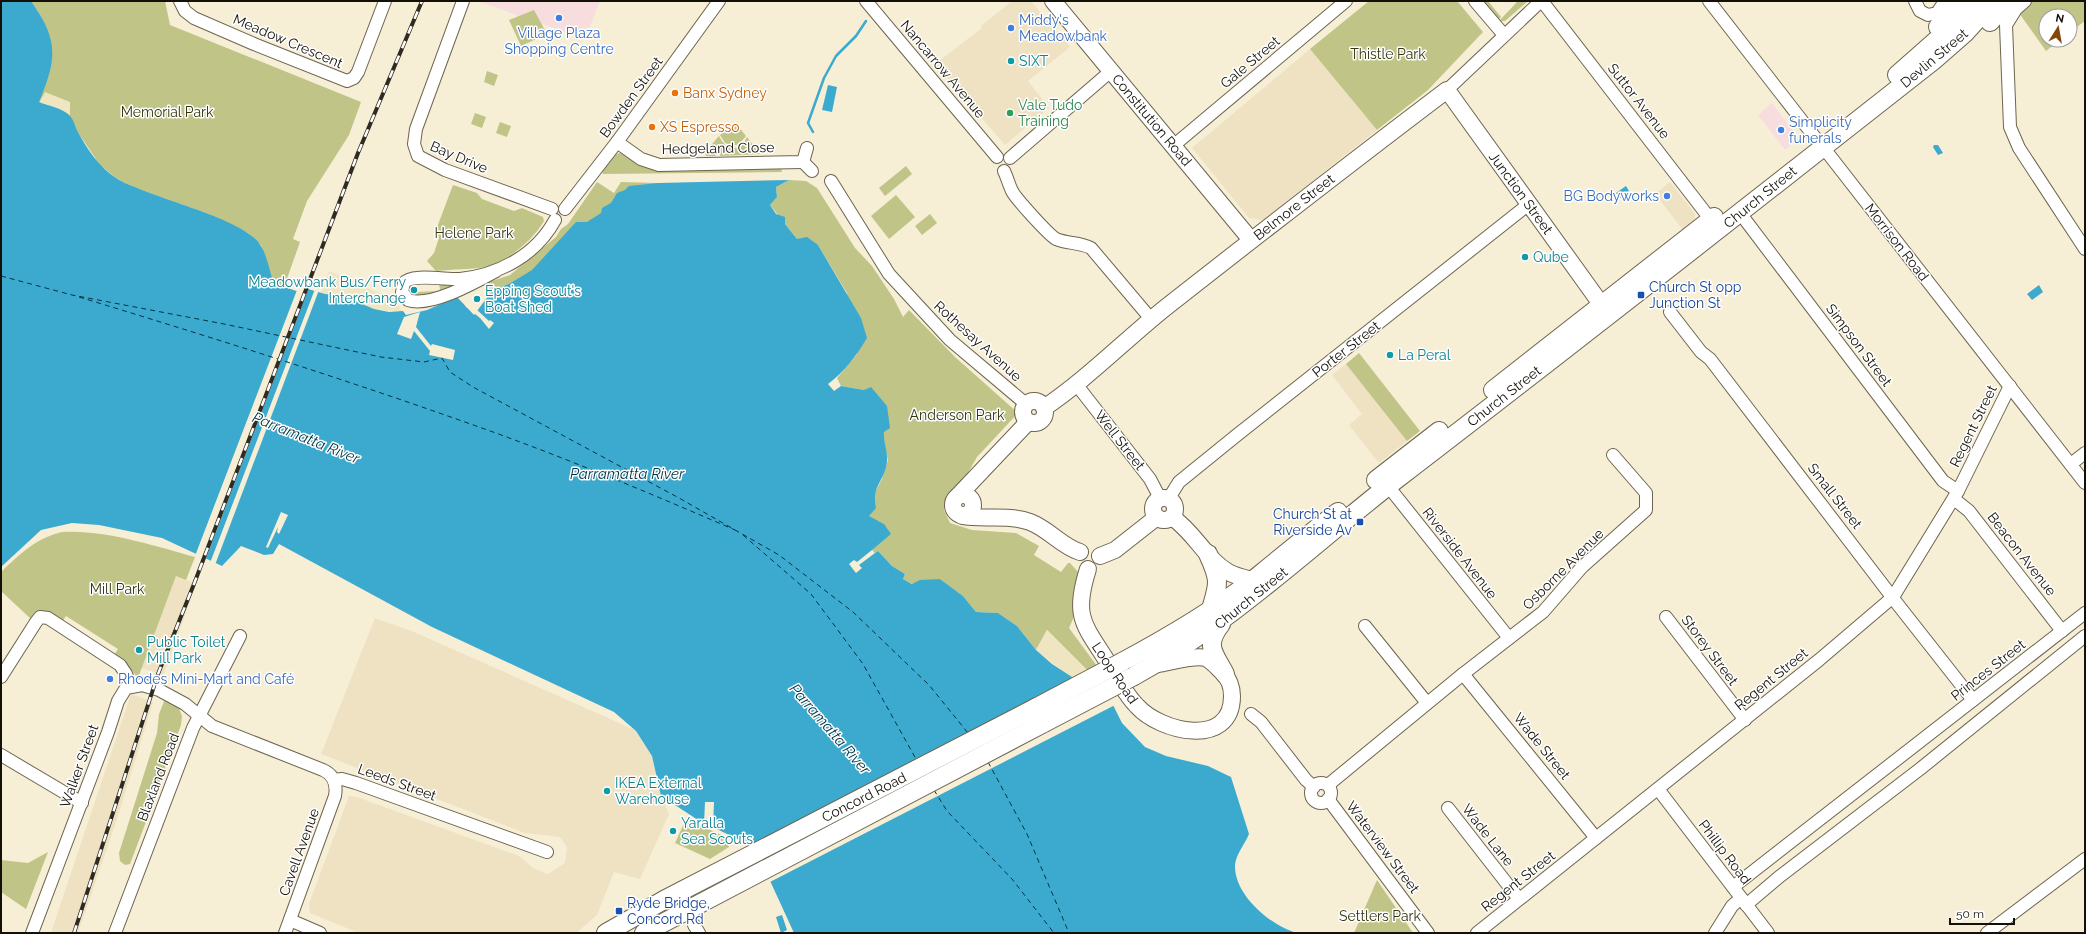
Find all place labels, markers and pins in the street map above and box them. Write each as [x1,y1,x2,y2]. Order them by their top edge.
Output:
place label: Middy's Meadowbank [1019,12,1108,44]
marker: Village Plaza Shopping Centre [554,13,564,23]
marker: Middy's Meadowbank [1006,23,1016,33]
place label: Village Plaza Shopping Centre [504,25,614,57]
place label: SIXT [1019,53,1049,69]
marker: SIXT [1006,56,1016,66]
place label: Banx Sydney [683,85,767,101]
marker: Banx Sydney [670,88,680,98]
place label: Vale Tudo Training [1018,97,1082,129]
marker: Vale Tudo Training [1005,108,1015,118]
place label: Simplicity funerals [1789,114,1852,146]
place label: XS Espresso [660,119,740,135]
marker: XS Espresso [647,122,657,132]
marker: Simplicity funerals [1776,125,1786,135]
place label: BG Bodyworks [1564,188,1659,204]
marker: BG Bodyworks [1662,191,1672,201]
place label: Qube [1533,249,1569,265]
marker: Qube [1520,252,1530,262]
place label: Meadowbank Bus/Ferry Interchange [248,274,406,306]
place label: Church St opp Junction St [1649,279,1742,311]
place label: Epping Scout's Boat Shed [485,283,581,315]
marker: Meadowbank Bus/Ferry Interchange [409,285,419,295]
marker: Church St opp Junction St [1636,290,1646,300]
marker: Epping Scout's Boat Shed [472,294,482,304]
place label: La Peral [1398,347,1451,363]
marker: La Peral [1385,350,1395,360]
place label: Church St at Riverside Av [1273,506,1353,538]
marker: Church St at Riverside Av [1355,517,1365,527]
place label: Public Toilet Mill Park [147,634,226,666]
marker: Public Toilet Mill Park [134,645,144,655]
place label: Rhodes Mini-Mart and Café [118,671,294,687]
marker: Rhodes Mini-Mart and Café [105,674,115,684]
place label: IKEA External Warehouse [615,775,702,807]
marker: IKEA External Warehouse [602,786,612,796]
place label: Yaralla Sea Scouts [681,815,753,847]
marker: Yaralla Sea Scouts [668,826,678,836]
place label: Ryde Bridge, Concord Rd [627,895,710,927]
marker: Ryde Bridge, Concord Rd [614,906,624,916]

